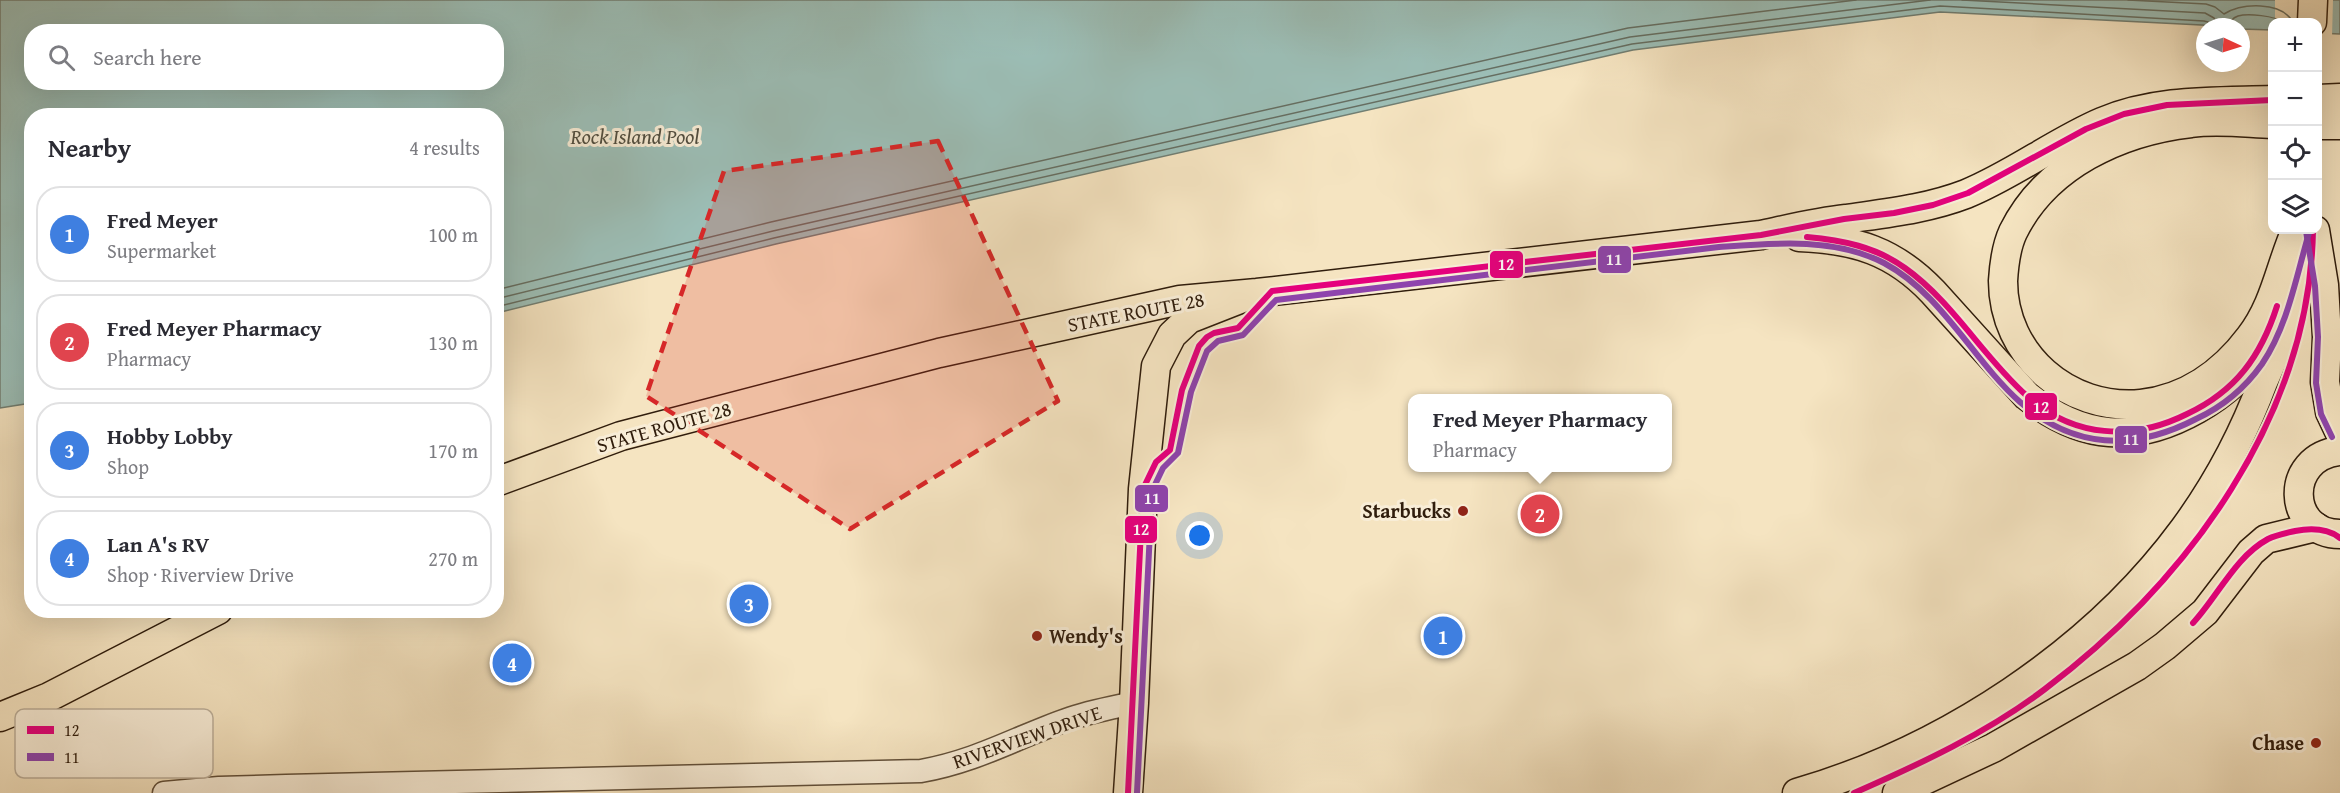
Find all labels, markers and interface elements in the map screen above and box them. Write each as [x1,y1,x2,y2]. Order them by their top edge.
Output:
north arrow [2196,18,2250,72]
map controls [2268,18,2322,234]
button: + [2268,18,2322,72]
search box [24,24,504,90]
icon: search [45,41,78,74]
text: Search here [93,41,202,73]
button: − [2268,72,2322,126]
water label: Rock Island Pool [569,121,700,152]
button: locate [2268,126,2322,180]
text: Nearby [48,128,131,167]
text: 4 results [409,133,480,162]
button: layers [2268,180,2322,234]
text: Fred Meyer [107,204,218,236]
text: 1 [64,220,75,249]
text: 100 m [428,220,478,249]
text: Supermarket [107,236,216,265]
line badge: 11 [1597,245,1632,274]
text: 11 [1606,247,1622,271]
line badge: 12 [1489,250,1524,279]
text: 12 [1498,252,1514,276]
street label: STATE ROUTE 28 [1065,284,1207,339]
text: Fred Meyer Pharmacy [107,312,322,344]
text: 2 [64,328,75,357]
text: 130 m [428,328,478,357]
text: Pharmacy [107,344,191,373]
line badge: 12 [2024,392,2058,421]
street label: STATE ROUTE 28 [593,393,734,460]
popup [1408,394,1672,472]
text: 12 [2033,395,2049,419]
text: Fred Meyer Pharmacy [1433,403,1647,435]
text: Hobby Lobby [107,420,233,452]
line badge: 11 [2114,425,2148,454]
text: 11 [2123,427,2139,451]
text: Pharmacy [1433,435,1517,464]
text: 3 [64,436,75,465]
text: 170 m [428,436,478,465]
text: Shop [107,452,149,481]
line badge: 11 [1134,484,1169,513]
text: 11 [1144,486,1160,510]
pin: 2 [1520,492,1560,536]
place label: Starbucks [1362,496,1451,525]
marker: Starbucks [1456,504,1470,518]
line badge: 12 [1124,515,1158,544]
text: 12 [1133,517,1149,541]
your location [1185,521,1214,550]
text: Lan A's RV [107,528,210,560]
text: 4 [64,544,75,573]
text: 270 m [428,544,478,573]
text: Shop · Riverview Drive [107,560,294,589]
pin: 3 [730,582,768,626]
pin: 1 [1424,614,1462,658]
place label: Wendy's [1049,621,1123,650]
marker: Wendy's [1030,629,1044,643]
pin: 4 [492,640,532,686]
street label: RIVERVIEW DRIVE [949,698,1105,776]
legend [15,709,213,778]
text: 12 [64,718,79,742]
place label: Chase [2252,728,2304,757]
marker: Chase [2309,736,2323,750]
text: 11 [64,745,79,769]

